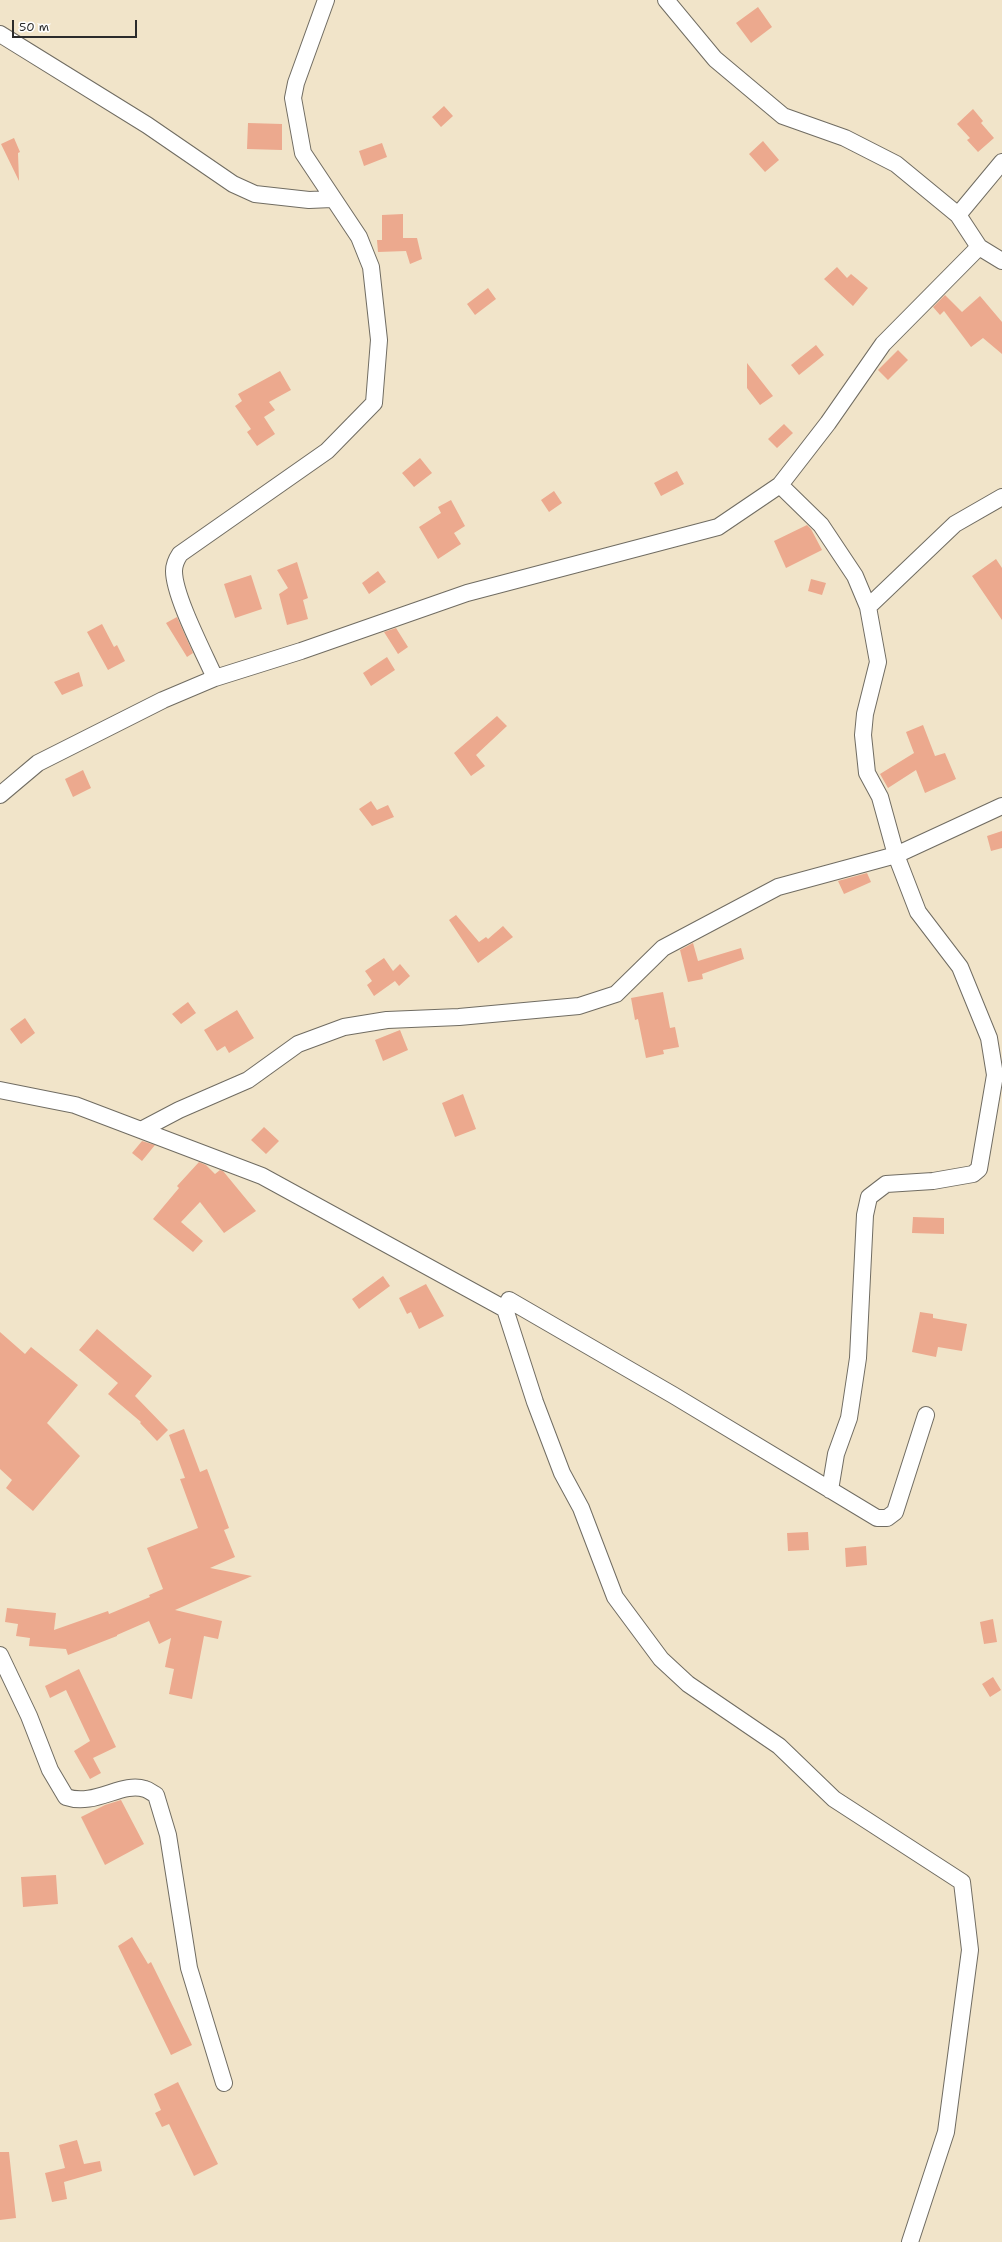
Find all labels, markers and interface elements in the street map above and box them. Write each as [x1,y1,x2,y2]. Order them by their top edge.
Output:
scale bar [14,12,139,38]
text: 50 m [19,19,49,35]

